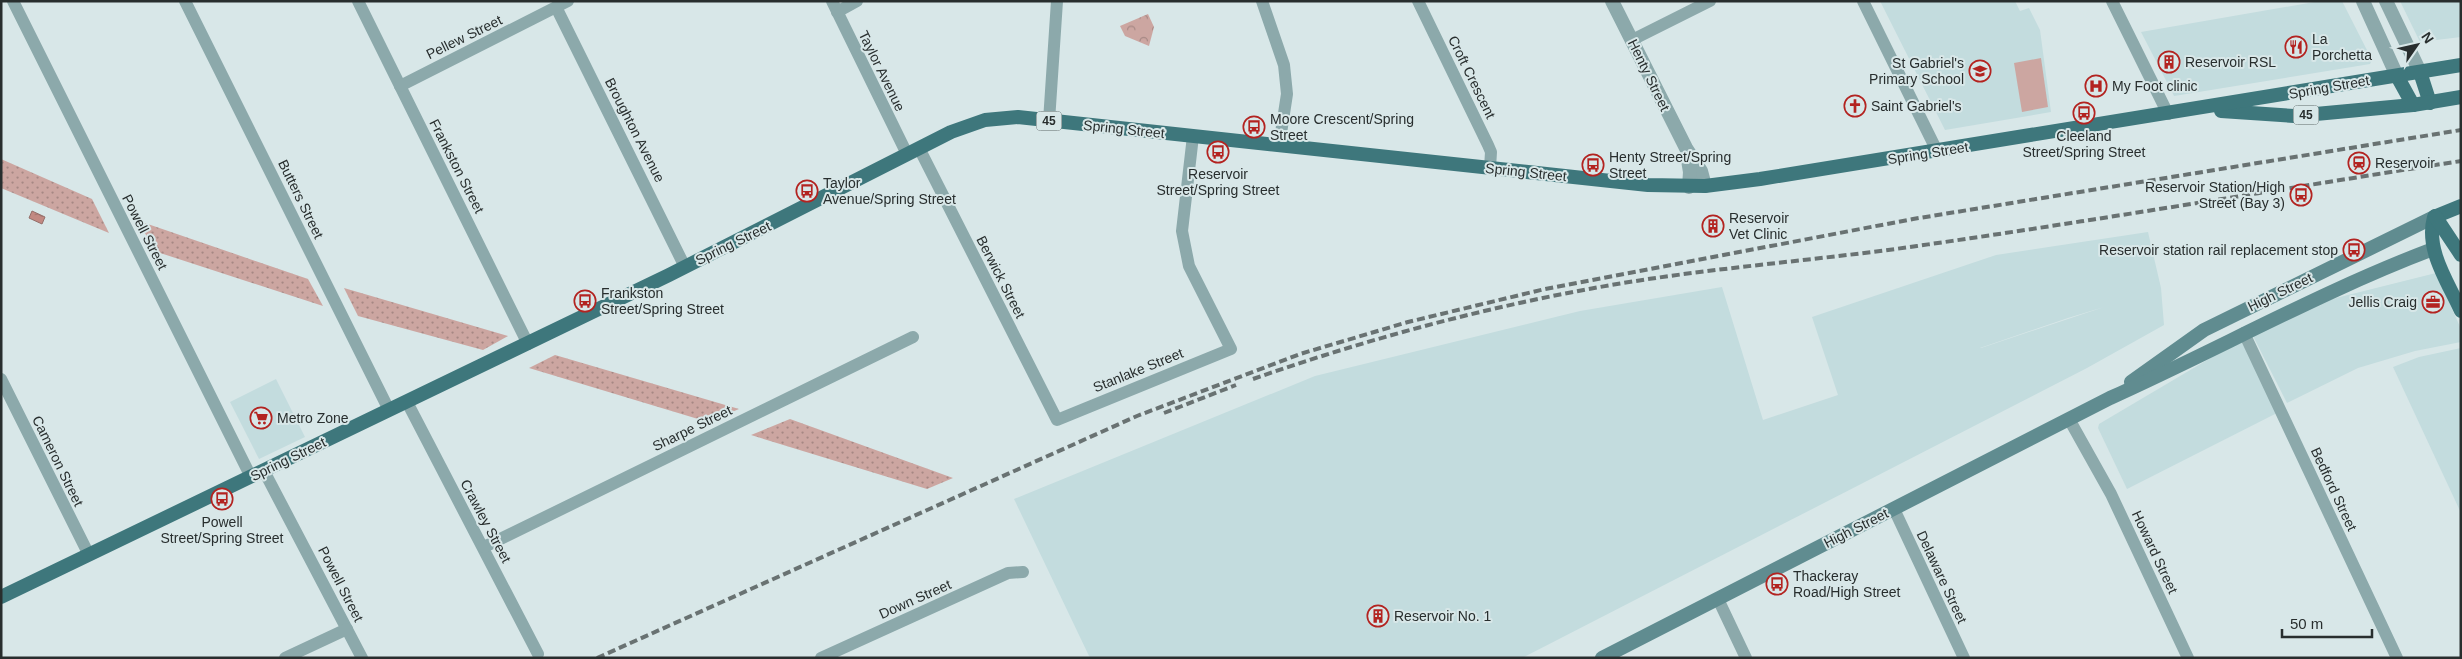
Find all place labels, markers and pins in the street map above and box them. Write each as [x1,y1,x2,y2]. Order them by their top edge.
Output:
place label: La Porchetta [2312,31,2372,63]
restaurant icon: La Porchetta [2284,35,2308,59]
building icon: Reservoir RSL [2157,50,2181,74]
place label: Reservoir RSL [2185,54,2276,70]
place label: St Gabriel's Primary School [1869,55,1964,87]
school or university icon: St Gabriel's Primary School [1968,59,1992,83]
hospital icon: My Foot clinic [2084,74,2108,98]
place label: My Foot clinic [2112,78,2198,94]
church icon: Saint Gabriel's [1843,94,1867,118]
place label: Saint Gabriel's [1871,98,1962,114]
bus stop icon: Cleeland Street/Spring Street [2072,101,2096,125]
place label: Moore Crescent/Spring Street [1270,111,1414,143]
bus stop icon: Moore Crescent/Spring Street [1242,115,1266,139]
place label: Cleeland Street/Spring Street [2023,128,2146,160]
bus stop icon: Reservoir Street/Spring Street [1206,140,1230,164]
place label: Henty Street/Spring Street [1609,149,1731,181]
station icon: Reservoir [2347,151,2371,175]
bus stop icon: Henty Street/Spring Street [1581,153,1605,177]
place label: Reservoir [2375,155,2435,171]
place label: Reservoir Street/Spring Street [1157,166,1280,198]
place label: Taylor Avenue/Spring Street [823,175,956,207]
bus stop icon: Taylor Avenue/Spring Street [795,179,819,203]
place label: Reservoir Station/High Street (Bay 3) [2145,179,2285,211]
bus stop icon: Reservoir Station/High Street (Bay 3) [2289,183,2313,207]
place label: Reservoir Vet Clinic [1729,210,1789,242]
building icon: Reservoir Vet Clinic [1701,214,1725,238]
bus stop icon: Reservoir station rail replacement stop [2342,238,2366,262]
place label: Reservoir station rail replacement stop [2099,242,2338,258]
place label: Frankston Street/Spring Street [601,285,724,317]
bus stop icon: Frankston Street/Spring Street [573,289,597,313]
office icon: Jellis Craig [2421,290,2445,314]
place label: Jellis Craig [2349,294,2417,310]
supermarket icon: Metro Zone [249,406,273,430]
place label: Metro Zone [277,410,349,426]
bus stop icon: Powell Street/Spring Street [210,487,234,511]
place label: Powell Street/Spring Street [161,514,284,546]
place label: Thackeray Road/High Street [1793,568,1901,600]
bus stop icon: Thackeray Road/High Street [1765,572,1789,596]
building icon: Reservoir No. 1 [1366,604,1390,628]
place label: Reservoir No. 1 [1394,608,1491,624]

